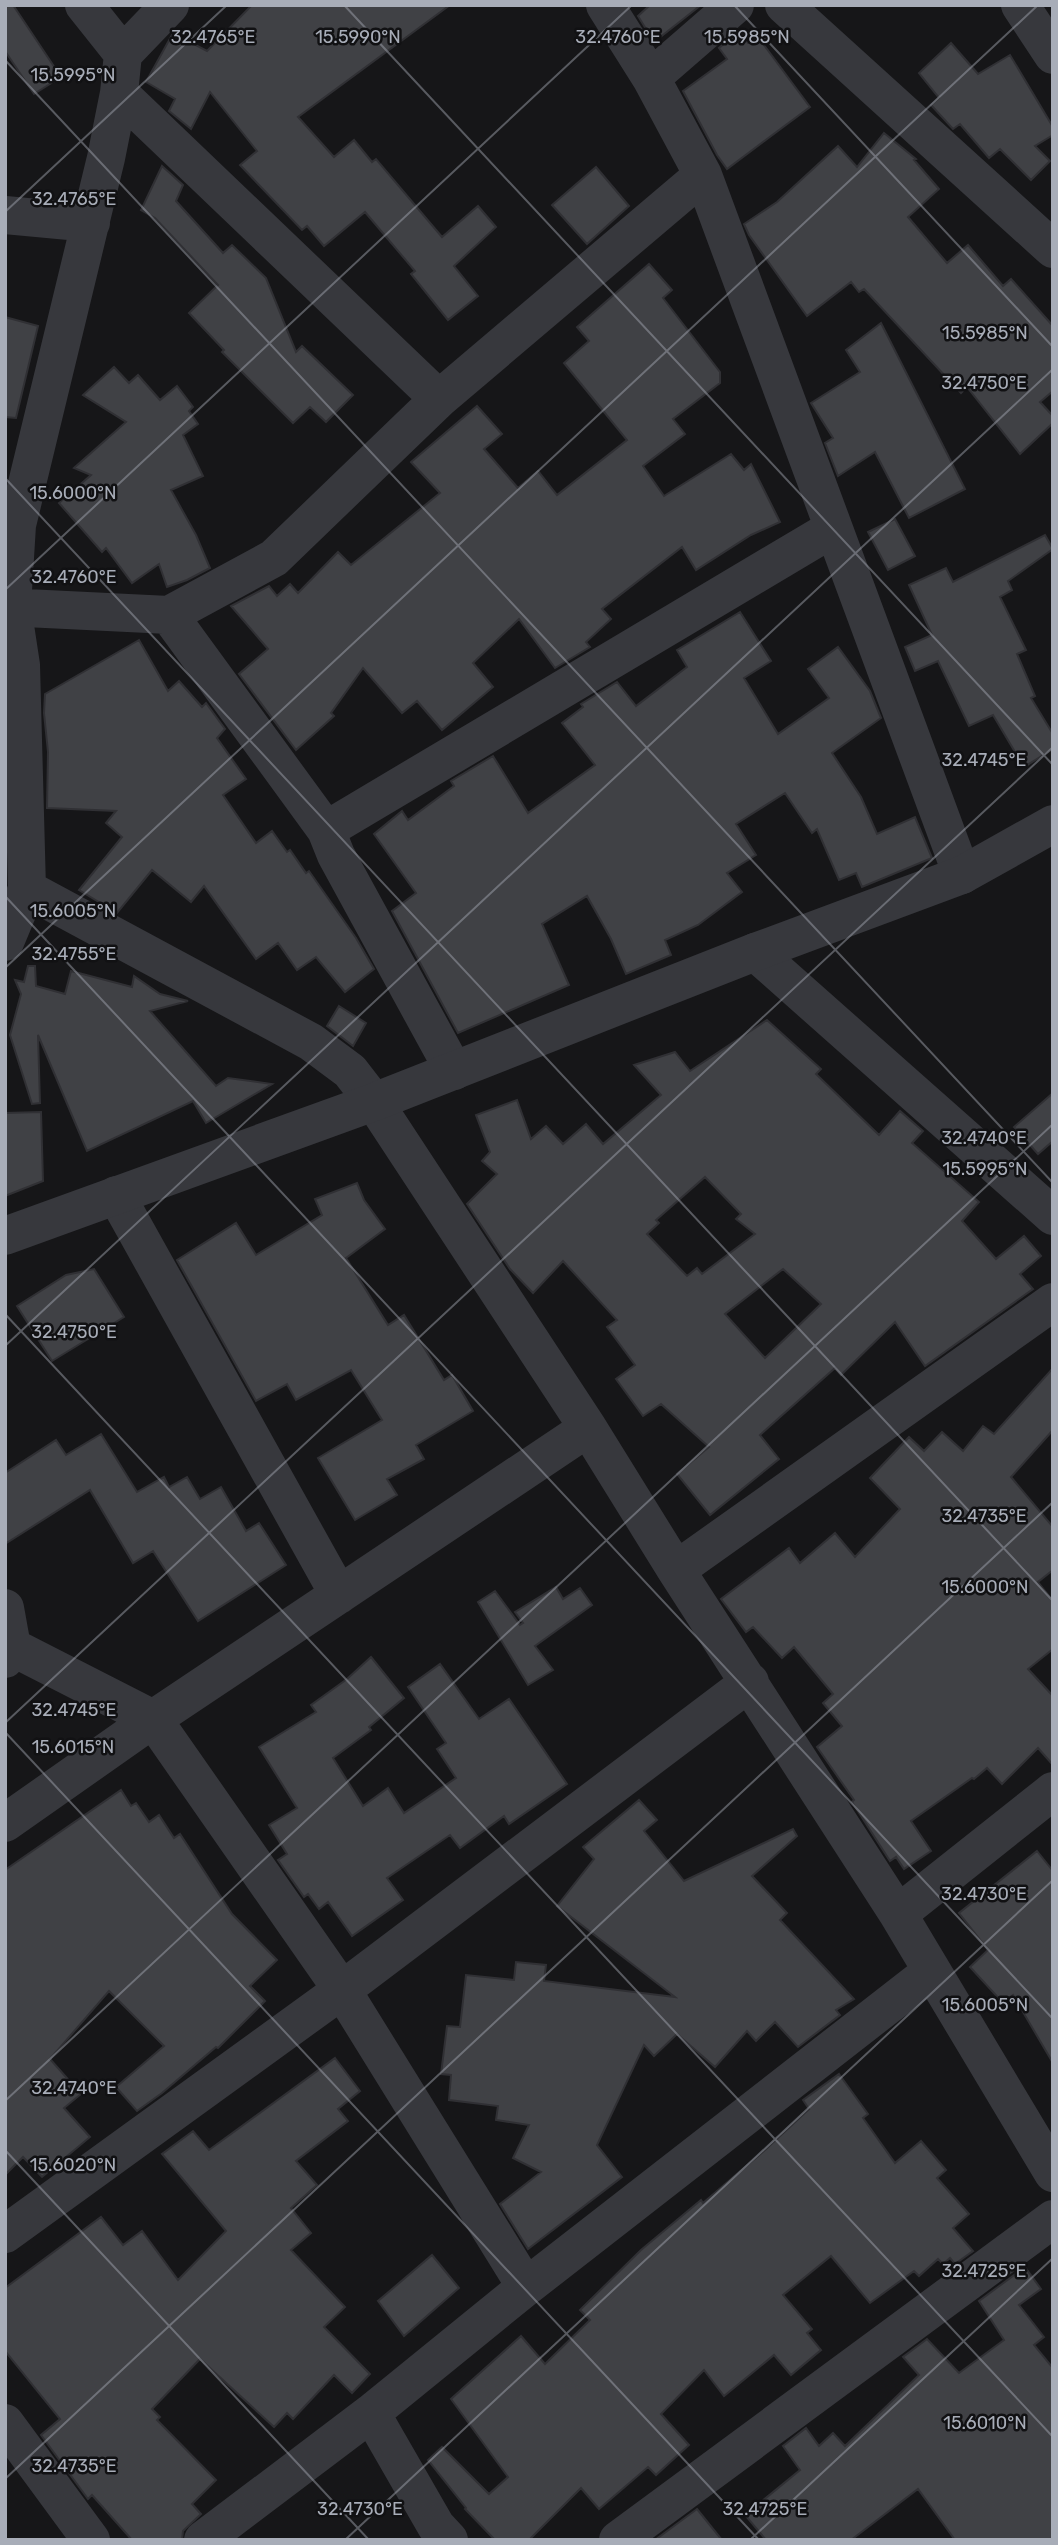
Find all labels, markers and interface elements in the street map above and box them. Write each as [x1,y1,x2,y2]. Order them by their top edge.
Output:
text: 32.4765°E [171,26,255,48]
text: 15.5990°N [315,26,401,48]
text: 32.4760°E [575,26,661,48]
text: 15.5985°N [704,26,790,48]
text: 15.5995°N [31,64,116,86]
text: 32.4765°E [32,188,116,210]
text: 15.5985°N [942,322,1028,344]
text: 32.4750°E [941,372,1027,394]
text: 15.6000°N [29,482,117,504]
text: 32.4760°E [31,566,117,588]
text: 32.4745°E [942,749,1026,771]
text: 15.6005°N [30,900,116,922]
text: 32.4755°E [31,943,117,965]
text: 32.4740°E [941,1127,1027,1149]
text: 15.5995°N [943,1158,1028,1180]
text: 32.4750°E [31,1321,117,1343]
text: 32.4735°E [941,1505,1027,1527]
text: 15.6000°N [941,1576,1029,1598]
text: 32.4745°E [32,1699,116,1721]
text: 15.6015°N [32,1736,114,1758]
text: 32.4730°E [941,1883,1027,1905]
text: 15.6005°N [942,1994,1028,2016]
text: 32.4740°E [31,2077,117,2099]
text: 15.6020°N [30,2154,116,2176]
text: 32.4725°E [942,2260,1026,2282]
text: 15.6010°N [943,2412,1027,2434]
text: 32.4735°E [31,2455,117,2477]
text: 32.4730°E [317,2498,403,2520]
text: 32.4725°E [723,2498,807,2520]

